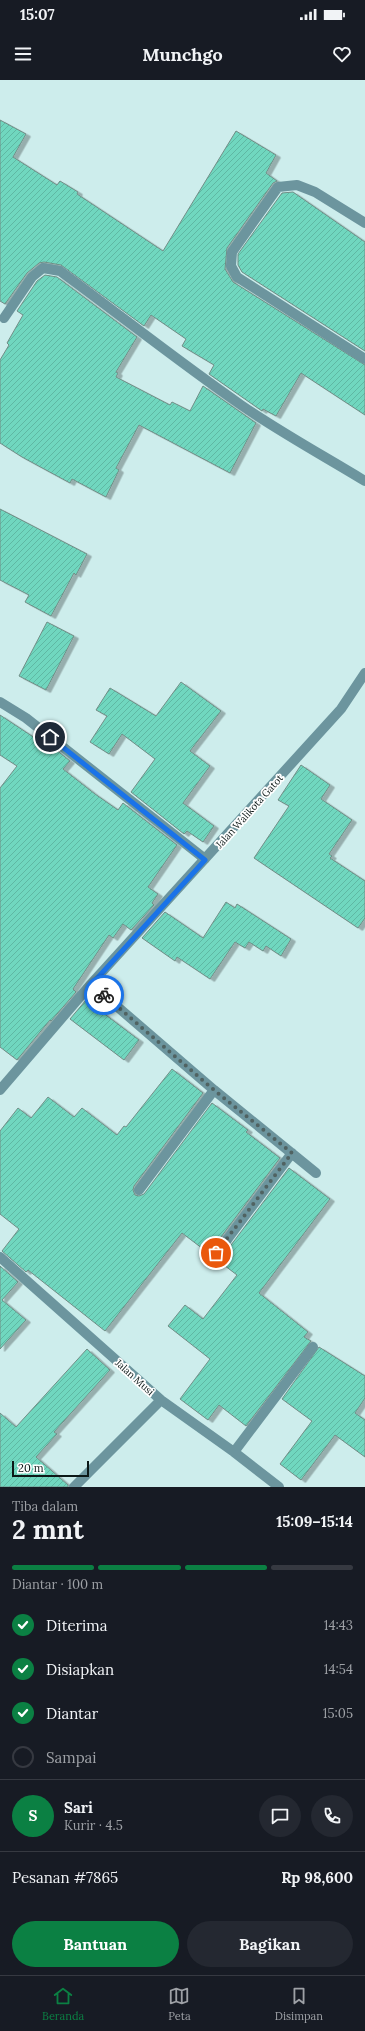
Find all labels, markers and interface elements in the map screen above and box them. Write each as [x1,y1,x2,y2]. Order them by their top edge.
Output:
text: 15:07 [20,5,55,24]
icon: menu [12,43,34,65]
text: Munchgo [142,43,223,66]
icon: heart [331,43,353,65]
pin [33,720,67,754]
icon: home [39,726,61,748]
street label: Jalan Walikota Gatot [212,772,286,852]
courier [84,975,124,1015]
icon: bike [93,984,115,1006]
pin [199,1236,233,1270]
icon: bag [205,1242,227,1264]
street label: Jalan Musi [112,1356,157,1398]
scale bar [12,1459,89,1478]
text: 20 m [18,1461,43,1475]
text: Tiba dalam [12,1498,78,1515]
text: 15:09–15:14 [276,1512,353,1531]
text: 2 mnt [12,1513,84,1546]
text: Diantar · 100 m [12,1576,103,1593]
icon: check [12,1614,34,1636]
text: Diterima [46,1616,107,1635]
text: 14:43 [324,1617,353,1634]
icon: check [12,1658,34,1680]
text: Disiapkan [46,1660,114,1679]
text: 14:54 [324,1661,353,1678]
icon: check [12,1702,34,1724]
text: Diantar [46,1704,98,1723]
text: 15:05 [323,1705,353,1722]
text: Sampai [46,1748,97,1767]
button: chat [259,1795,301,1837]
button: phone [311,1795,353,1837]
text: Sari [64,1798,93,1817]
text: S [29,1806,37,1825]
text: Kurir · 4.5 [64,1817,123,1834]
text: Pesanan #7865 [12,1868,118,1887]
text: Rp 98,600 [281,1868,353,1887]
button: Bantuan [12,1921,179,1967]
button: Bagikan [187,1921,353,1967]
tab: Beranda [42,1985,84,2023]
tab: Peta [168,1985,191,2023]
tab: Disimpan [275,1985,323,2023]

